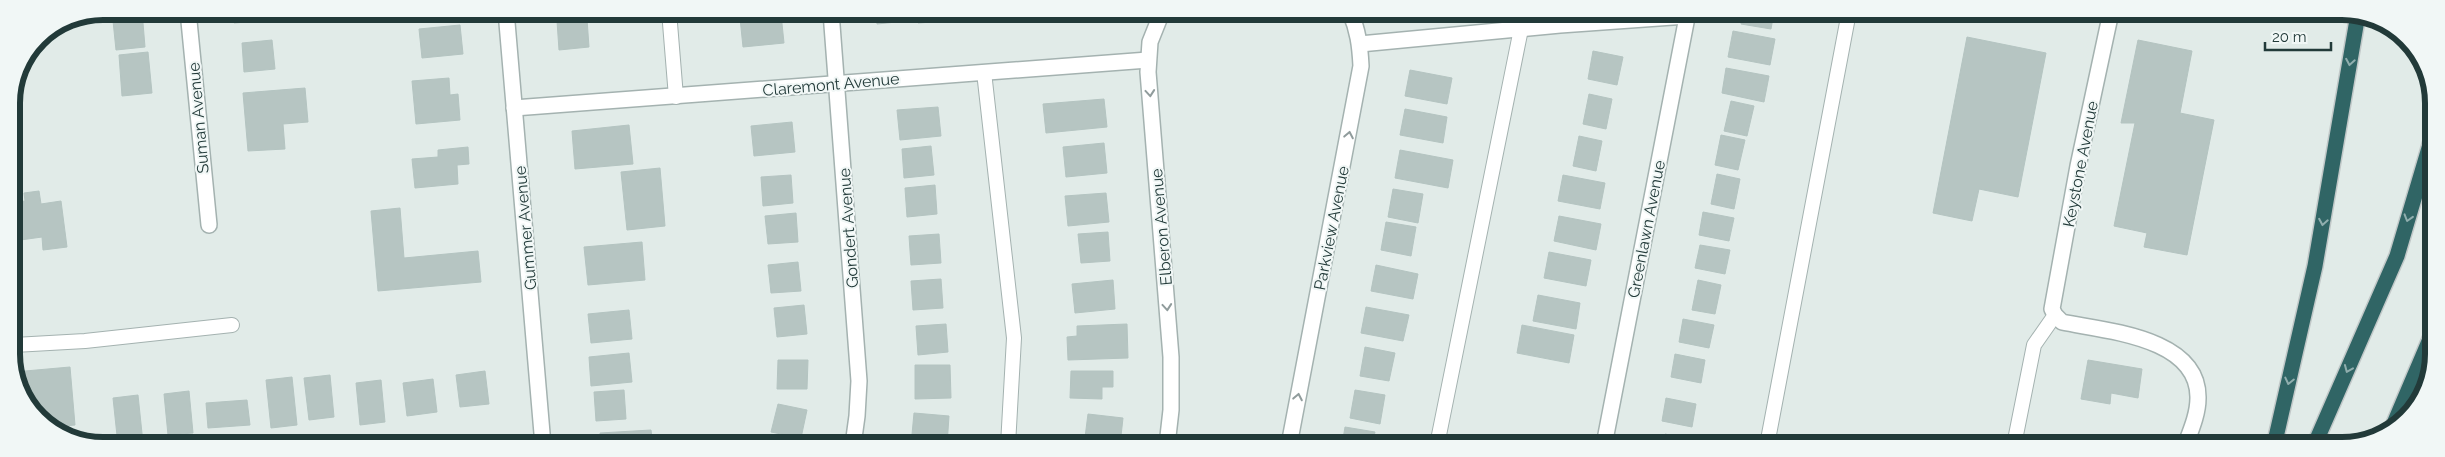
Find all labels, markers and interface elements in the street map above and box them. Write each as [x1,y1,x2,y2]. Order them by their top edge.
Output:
scale bar [2265,20,2331,52]
text: 20 m [2272,28,2307,46]
one-way arrow [2346,58,2356,67]
street label: Suman Avenue [184,61,213,174]
street label: Claremont Avenue [762,69,900,100]
one-way arrow [1144,89,1155,97]
street label: Keystone Avenue [2059,99,2102,229]
one-way arrow [1343,130,1354,139]
street label: Greenlawn Avenue [1624,159,1669,300]
street label: Parkview Avenue [1310,164,1353,292]
street label: Gummer Avenue [511,165,540,291]
street label: Gondert Avenue [835,167,862,289]
street label: Elberon Avenue [1147,168,1176,286]
one-way arrow [2403,214,2413,222]
one-way arrow [2318,218,2328,227]
one-way arrow [1161,303,1172,311]
one-way arrow [2344,365,2354,373]
one-way arrow [2285,377,2295,386]
one-way arrow [1293,393,1303,402]

